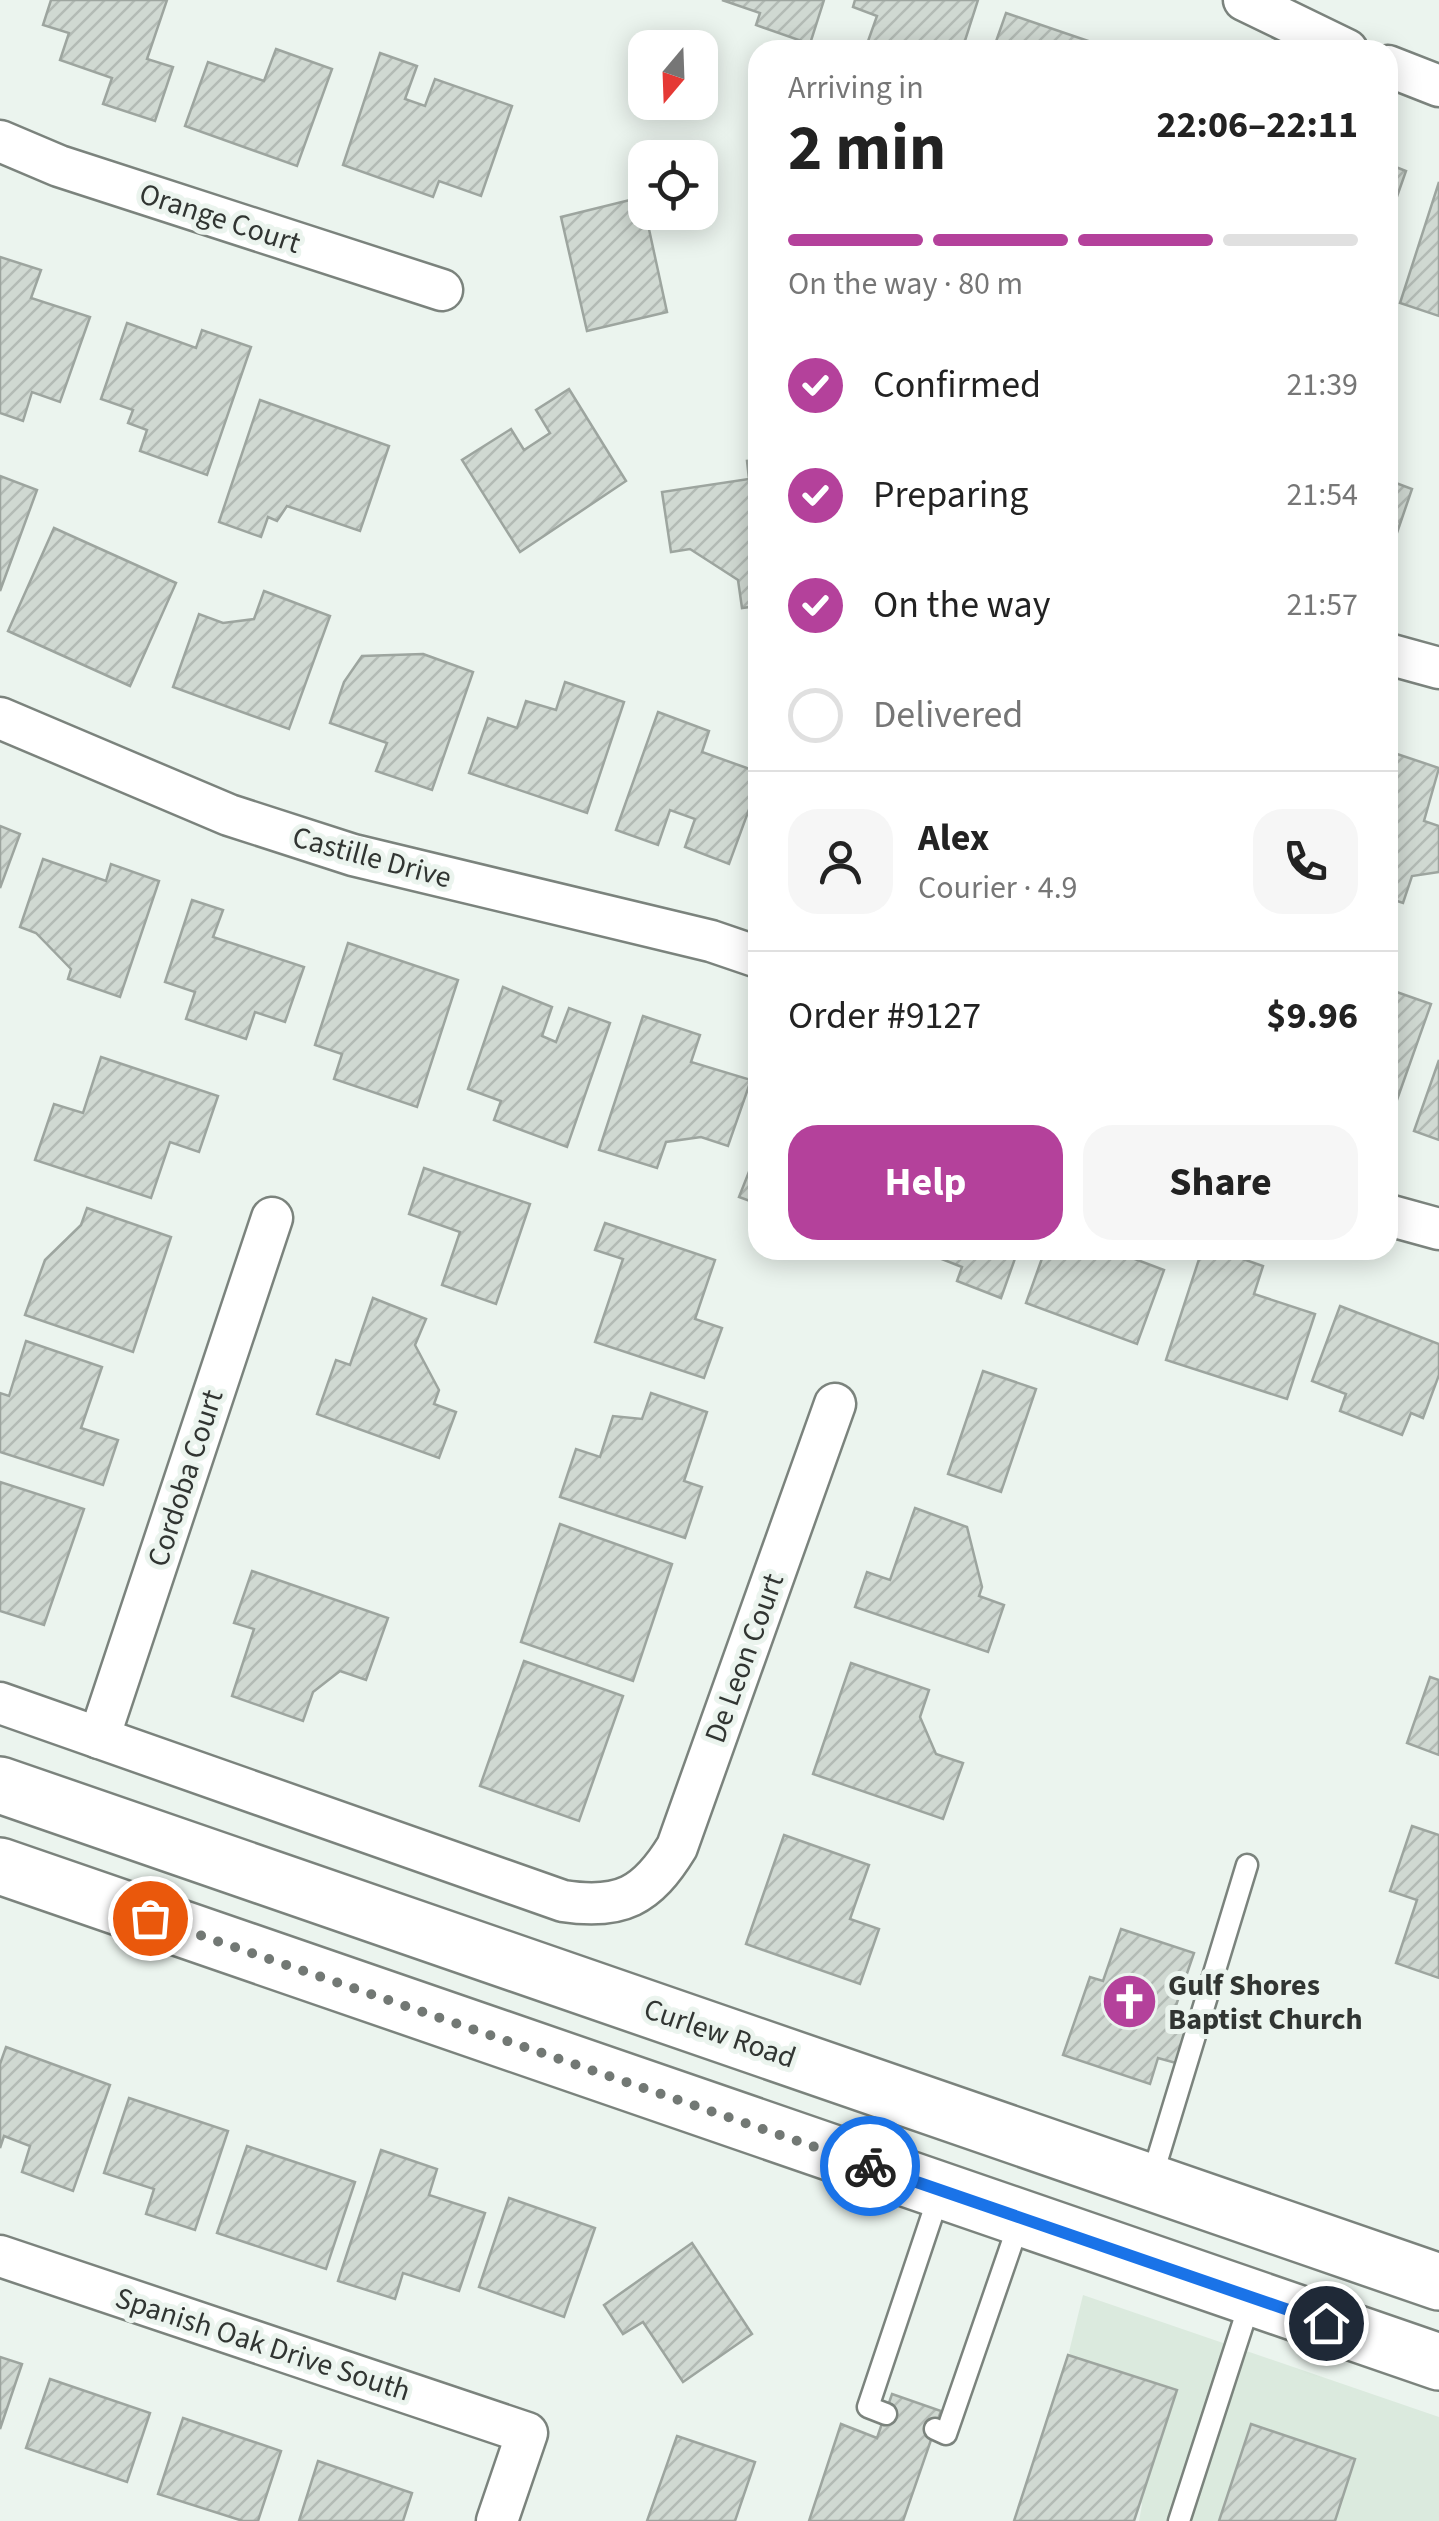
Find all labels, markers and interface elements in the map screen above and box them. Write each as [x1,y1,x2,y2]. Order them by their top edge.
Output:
north arrow [628,30,718,120]
map controls [628,30,718,230]
text: Arriving in [788,65,924,111]
text: 22:06–22:11 [1156,98,1358,152]
text: 2 min [788,102,946,195]
button: locate [628,140,718,230]
street label: Orange Court [134,172,306,265]
text: On the way · 80 m [788,261,1023,307]
icon: check [788,358,843,413]
text: Confirmed [873,358,1041,412]
text: 21:39 [1286,362,1358,408]
icon: check [788,468,843,523]
text: Preparing [873,468,1028,522]
text: 21:54 [1286,472,1358,518]
icon: check [788,578,843,633]
text: On the way [873,578,1050,632]
text: 21:57 [1286,582,1358,628]
text: Delivered [873,688,1023,742]
button: person [788,809,893,914]
button: phone [1253,809,1358,914]
text: Alex [918,811,989,865]
street label: Castille Drive [288,816,456,899]
text: Courier · 4.9 [918,865,1078,911]
text: Order #9127 [788,989,981,1043]
text: $9.96 [1266,989,1358,1043]
button: Help [788,1125,1063,1240]
button: Share [1083,1125,1358,1240]
street label: Cordoba Court [137,1384,234,1572]
street label: De Leon Court [694,1567,795,1749]
pin [108,1876,193,1961]
icon: bag [123,1891,178,1946]
place label: Gulf Shores Baptist Church [1168,1964,1363,2041]
church icon: Gulf Shores Baptist Church [1099,1972,1159,2032]
street label: Curlew Road [638,1987,802,2080]
courier [820,2116,920,2216]
icon: bike [843,2139,898,2194]
street label: Spanish Oak Drive South [110,2276,416,2413]
pin [1284,2281,1369,2366]
icon: home [1299,2296,1354,2351]

